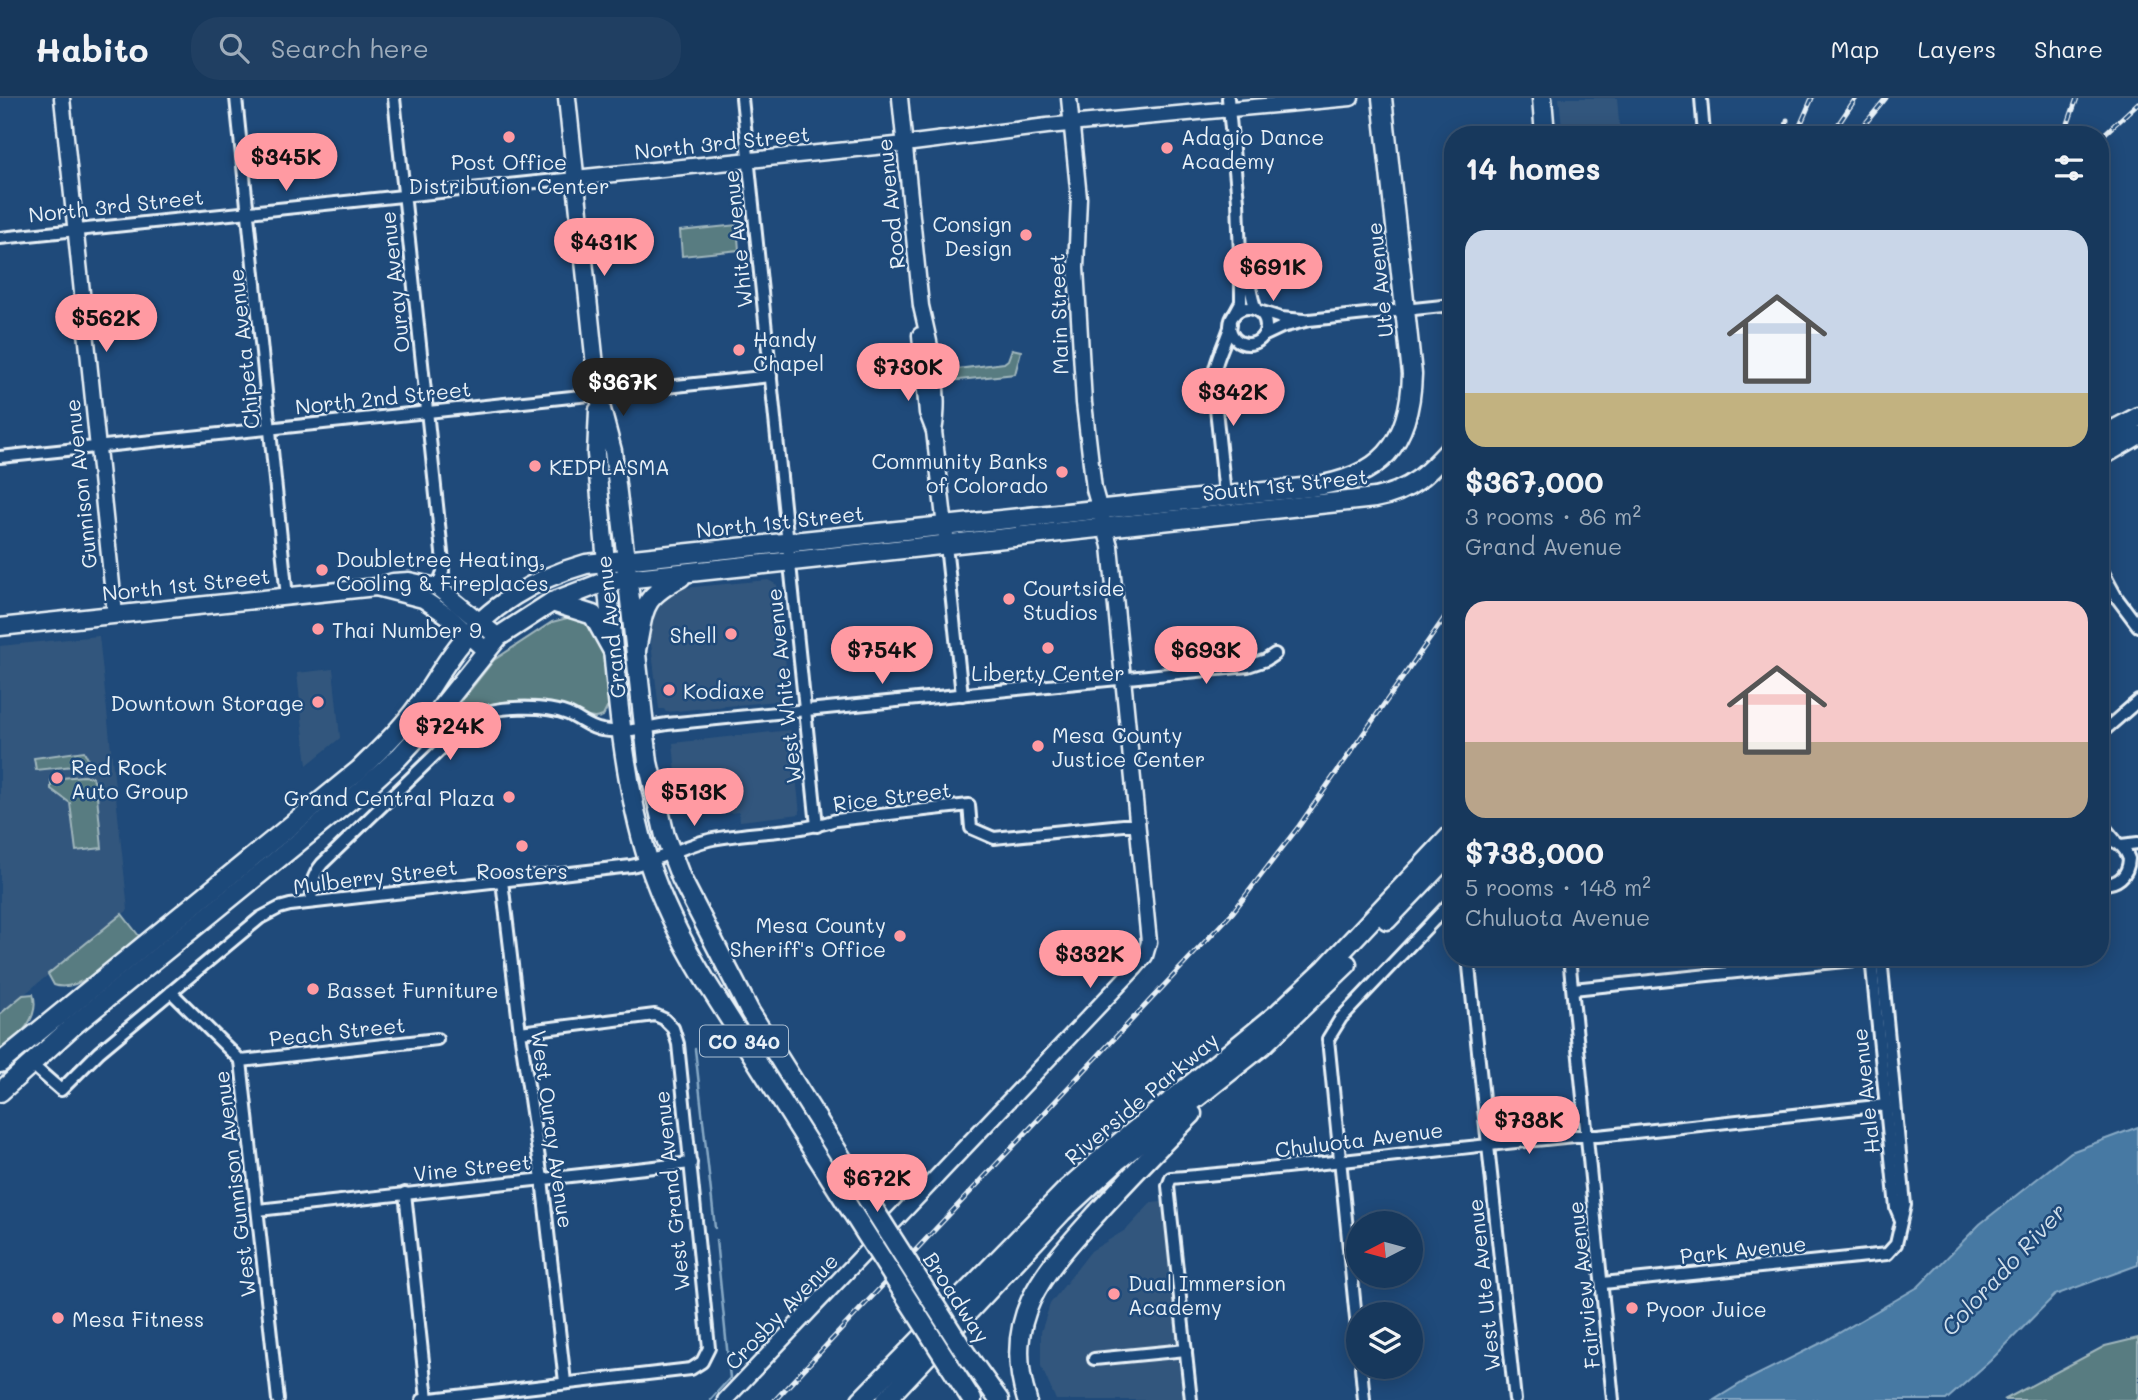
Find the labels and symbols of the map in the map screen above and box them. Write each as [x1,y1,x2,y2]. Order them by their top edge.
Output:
street label: North 3rd Street [633,119,811,165]
place label: Adagio Dance Academy [1181,123,1324,174]
marker: Post Office Distribution Center [501,129,517,145]
pin: $345K [237,134,335,193]
street label: Rood Avenue [870,137,910,271]
marker: Adagio Dance Academy [1159,140,1175,156]
place label: Post Office Distribution Center [408,148,610,199]
street label: White Avenue [716,169,758,309]
street label: North 3rd Street [27,182,205,228]
street label: Ouray Avenue [373,210,415,354]
place label: Consign Design [932,210,1012,261]
pin: $431K [555,218,653,278]
street label: Ute Avenue [1360,221,1398,339]
marker: Consign Design [1018,227,1034,243]
pin: $691K [1224,244,1322,303]
street label: Main Street [1042,253,1074,375]
street label: Chipeta Avenue [221,268,265,430]
pin: $562K [57,294,155,354]
place label: Handy Chapel [753,325,824,376]
marker: Handy Chapel [731,342,747,358]
pin: $730K [859,344,957,403]
pin: $367K [574,358,672,418]
pin: $342K [1184,368,1282,428]
street label: North 2nd Street [294,374,472,420]
street label: Gunnison Avenue [58,398,102,570]
place label: Community Banks of Colorado [871,447,1048,498]
place label: KEDPLASMA [549,453,670,480]
marker: KEDPLASMA [527,458,543,474]
street label: South 1st Street [1201,462,1369,506]
marker: Community Banks of Colorado [1054,464,1070,480]
street label: North 1st Street [695,499,865,543]
place label: Doubletree Heating, Cooling & Fireplaces [336,545,549,596]
street label: Grand Avenue [589,554,631,700]
street label: North 1st Street [101,562,271,606]
marker: Doubletree Heating, Cooling & Fireplaces [314,562,330,578]
place label: Courtside Studios [1023,574,1125,625]
street label: West White Avenue [759,587,807,785]
marker: Courtside Studios [1001,591,1017,607]
place label: Thai Number 9 [332,616,482,643]
marker: Thai Number 9 [310,621,326,637]
place label: Shell [670,621,717,648]
marker: Shell [723,626,739,642]
pin: $754K [833,626,931,686]
pin: $693K [1157,626,1255,686]
marker: Liberty Center [1040,640,1056,656]
place label: Liberty Center [971,659,1125,686]
place label: Kodiaxe [683,677,765,704]
marker: Kodiaxe [661,682,677,698]
place label: Downtown Storage [111,689,304,716]
marker: Downtown Storage [310,694,326,710]
pin: $724K [401,702,499,762]
place label: Mesa County Justice Center [1052,721,1205,772]
marker: Mesa County Justice Center [1030,738,1046,754]
place label: Red Rock Auto Group [71,753,188,804]
pin: $513K [645,768,743,828]
marker: Red Rock Auto Group [49,770,65,786]
street label: Rice Street [831,775,953,817]
place label: Grand Central Plaza [284,784,495,811]
marker: Grand Central Plaza [501,789,517,805]
marker: Roosters [514,838,530,854]
street label: Mulberry Street [291,853,459,899]
place label: Roosters [476,857,568,884]
place label: Mesa County Sheriff's Office [730,911,886,962]
marker: Mesa County Sheriff's Office [892,928,908,944]
pin: $332K [1041,930,1139,990]
place label: Basset Furniture [327,976,499,1003]
marker: Basset Furniture [305,981,321,997]
street label: Peach Street [268,1010,406,1052]
road number: CO 340 [700,1026,788,1057]
street label: Riverside Parkway [1059,1026,1223,1170]
street label: Hale Avenue [1845,1027,1885,1155]
street label: West Ouray Avenue [526,1028,580,1230]
street label: West Gunnison Avenue [207,1069,261,1299]
street label: West Grand Avenue [647,1090,695,1292]
pin: $738K [1480,1096,1578,1156]
street label: Chuluota Avenue [1273,1115,1445,1163]
street label: Vine Street [412,1147,532,1187]
pin: $672K [828,1154,926,1214]
water label: Colorado River [1934,1196,2072,1342]
street label: West Ute Avenue [1461,1197,1505,1373]
street label: Fairview Avenue [1561,1200,1605,1370]
north arrow [1346,1211,1423,1288]
street label: Park Avenue [1678,1229,1808,1269]
street label: Crosby Avenue [719,1247,843,1375]
street label: Broadway [918,1247,996,1347]
place label: Dual Immersion Academy [1128,1269,1286,1320]
marker: Dual Immersion Academy [1106,1286,1122,1302]
place label: Pyoor Juice [1646,1295,1767,1322]
marker: Pyoor Juice [1624,1300,1640,1316]
place label: Mesa Fitness [72,1305,204,1332]
marker: Mesa Fitness [50,1310,66,1326]

